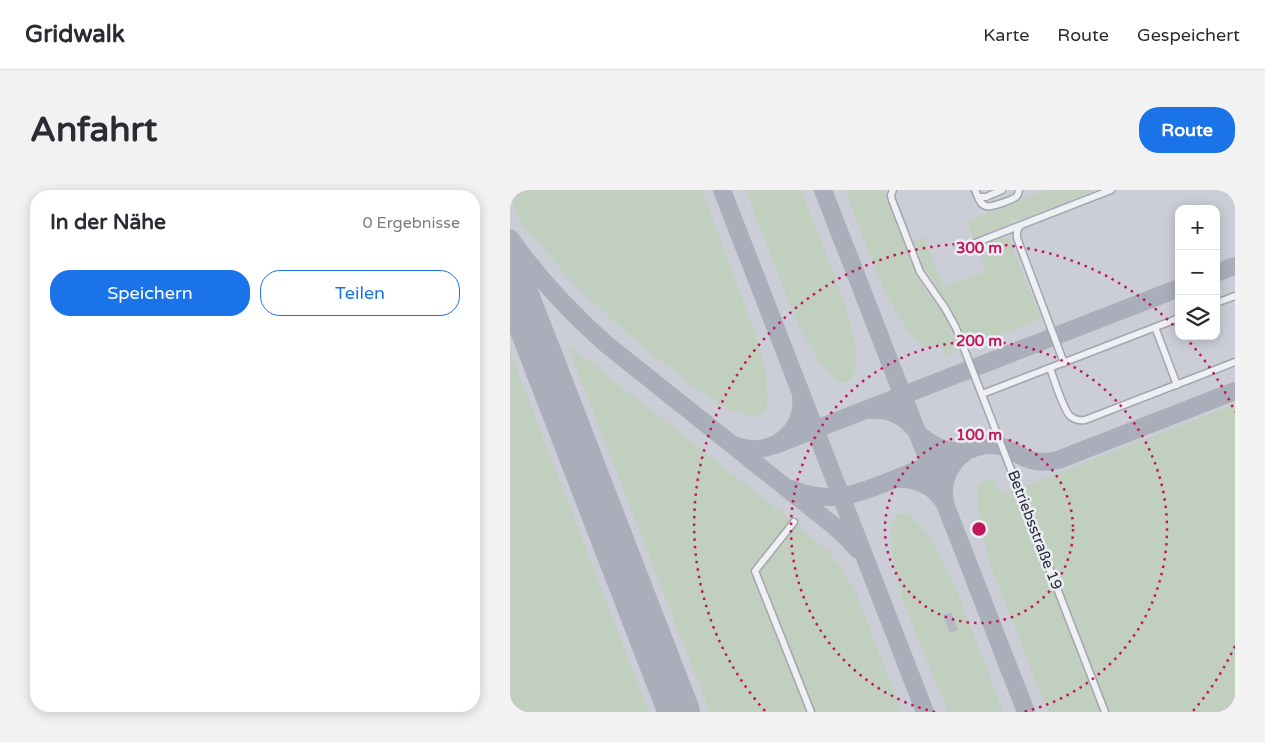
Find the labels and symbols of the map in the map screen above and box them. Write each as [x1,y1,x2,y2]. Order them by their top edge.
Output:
text: 300 m [956,239,1002,257]
text: 200 m [956,332,1002,350]
text: 100 m [956,426,1002,444]
street label: Betriebsstraße 19 [1004,468,1066,592]
centre of rings [970,520,988,538]

